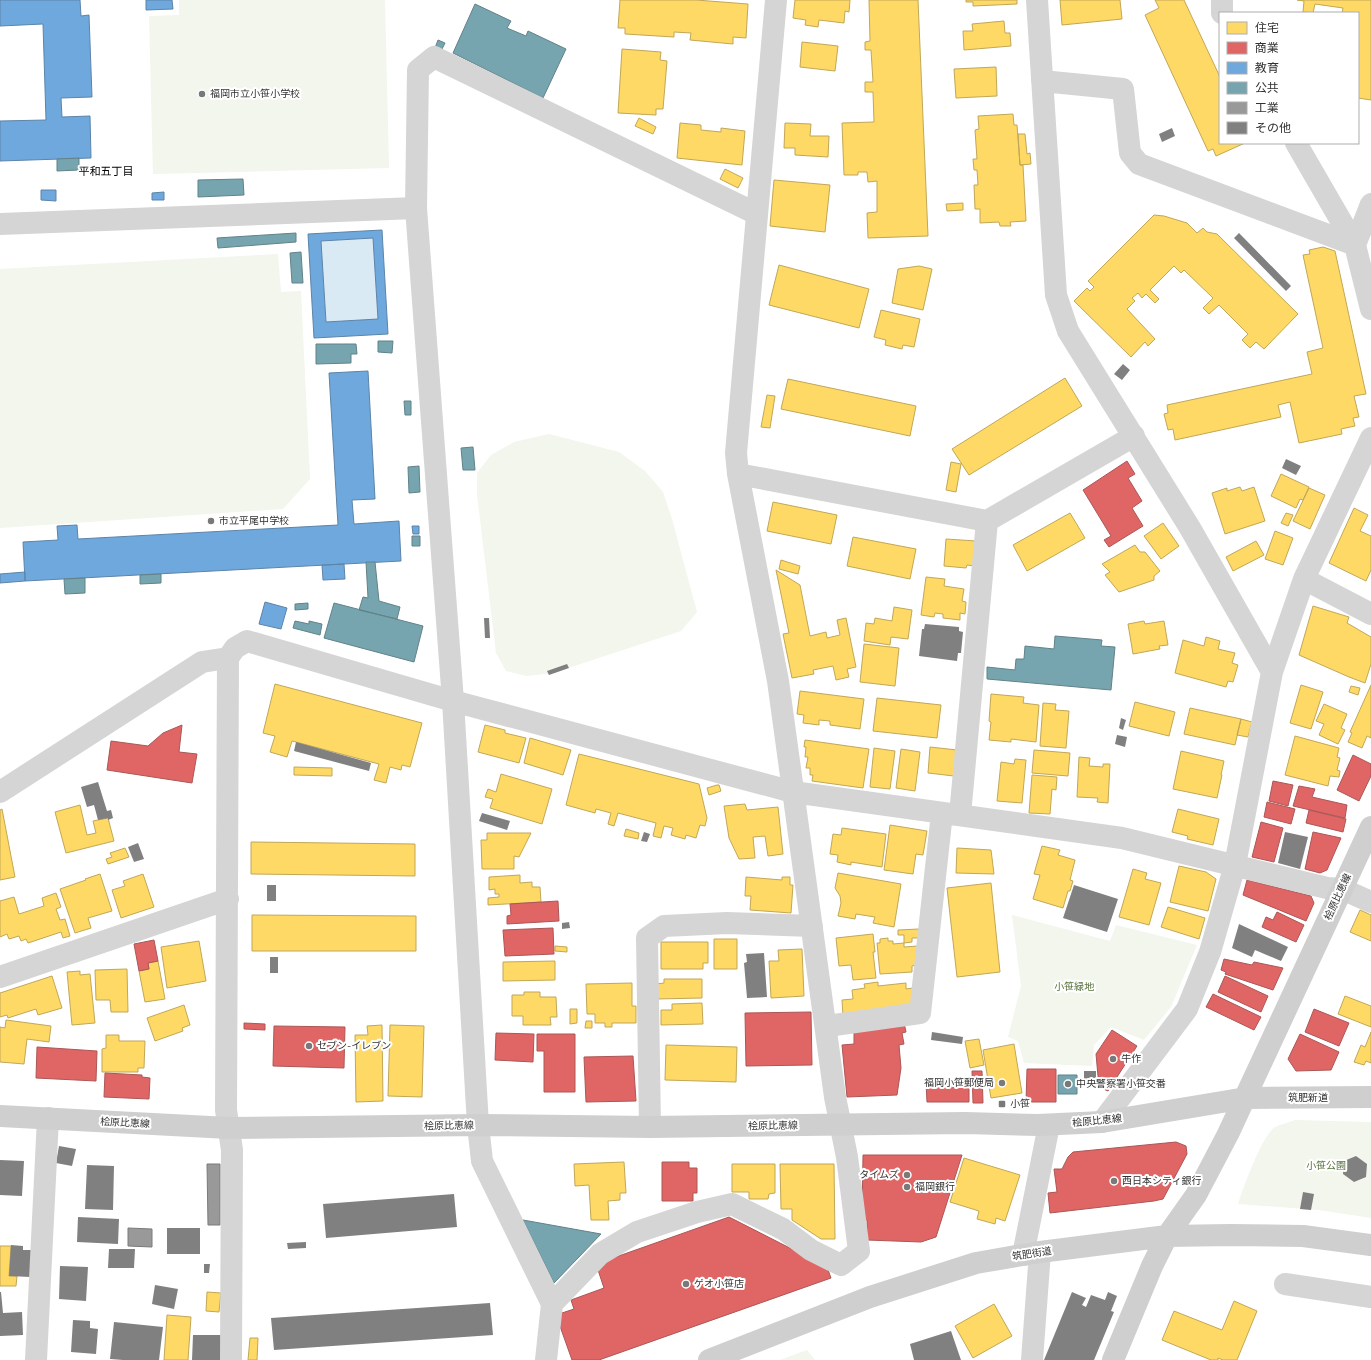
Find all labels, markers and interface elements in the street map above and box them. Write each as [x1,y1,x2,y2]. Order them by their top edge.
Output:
legend [1219,12,1359,144]
text: 住宅 [1255,20,1279,36]
text: 商業 [1255,40,1279,56]
text: 教育 [1255,60,1279,76]
text: 公共 [1255,80,1279,96]
place label: 福岡市立小笹小学校 [210,87,300,101]
marker: 福岡市立小笹小学校 [197,89,207,99]
text: 工業 [1255,100,1279,116]
text: その他 [1255,120,1291,136]
district label: 平和五丁目 [79,164,134,179]
place label: 市立平尾中学校 [219,514,289,528]
marker: 市立平尾中学校 [206,516,216,526]
street label: 桧原比恵線 [1321,871,1355,923]
park label: 小笹緑地 [1054,980,1095,994]
place label: セブン-イレブン [317,1039,391,1053]
marker: セブン-イレブン [304,1041,314,1051]
place label: 牛作 [1121,1052,1141,1066]
marker: 牛作 [1108,1054,1118,1064]
place label: 福岡小笹郵便局 [924,1076,994,1090]
place label: 中央警察署小笹交番 [1076,1077,1166,1091]
marker: 福岡小笹郵便局 [997,1078,1007,1088]
marker: 中央警察署小笹交番 [1063,1079,1073,1089]
street label: 筑肥新道 [1288,1091,1328,1105]
place label: 小笹 [1010,1097,1030,1111]
marker: 小笹 [997,1099,1007,1109]
street label: 桧原比恵線 [1071,1111,1123,1131]
street label: 桧原比恵線 [100,1115,150,1131]
street label: 桧原比恵線 [424,1119,474,1133]
street label: 桧原比恵線 [748,1119,798,1133]
park label: 小笹公園 [1306,1159,1346,1173]
place label: タイムズ [859,1168,899,1182]
marker: タイムズ [902,1170,912,1180]
place label: 西日本シティ銀行 [1122,1174,1201,1188]
marker: 西日本シティ銀行 [1109,1176,1119,1186]
place label: 福岡銀行 [915,1180,955,1194]
marker: 福岡銀行 [902,1182,912,1192]
street label: 筑肥街道 [1011,1244,1053,1264]
place label: ゲオ小笹店 [694,1277,744,1291]
marker: ゲオ小笹店 [681,1279,691,1289]

